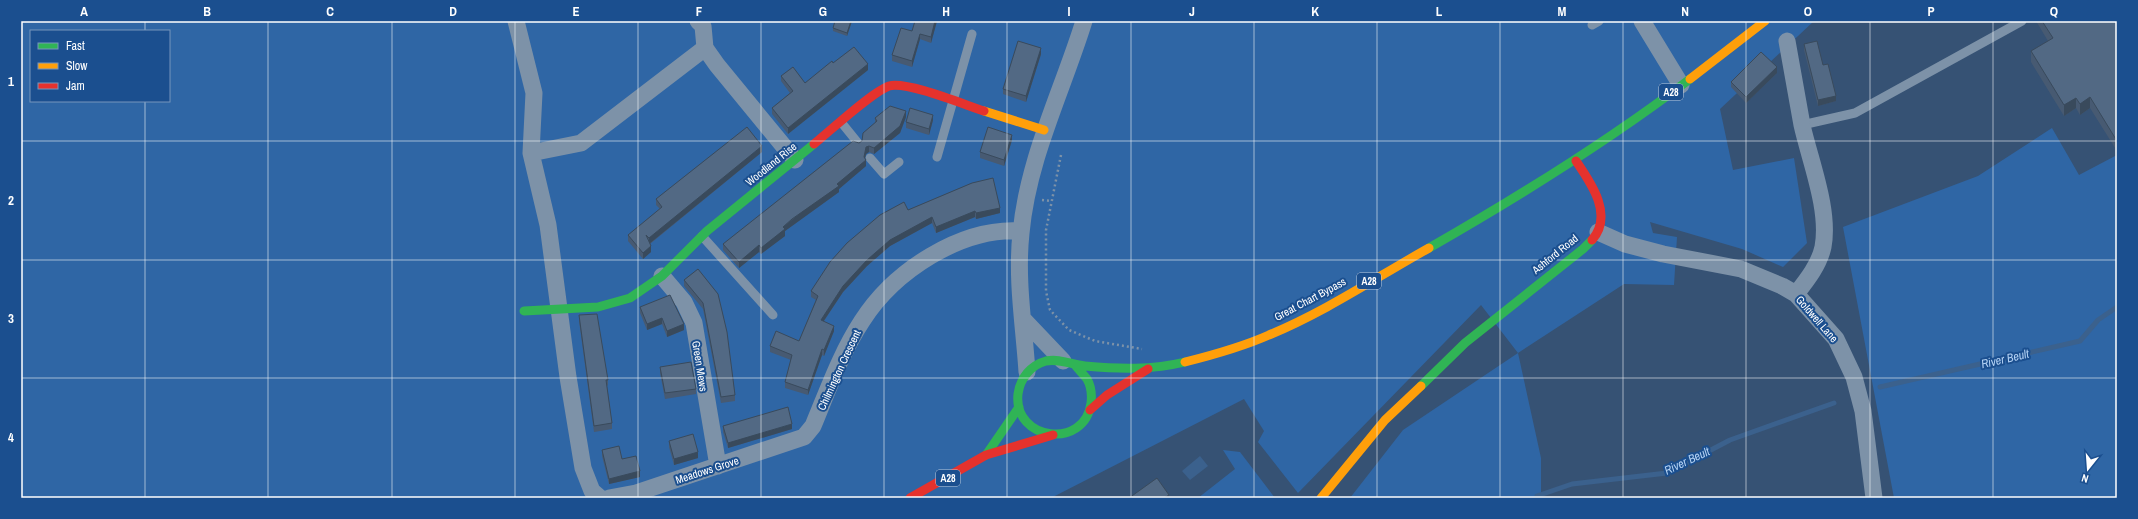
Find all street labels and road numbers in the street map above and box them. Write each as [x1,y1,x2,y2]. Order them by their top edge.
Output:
road number: A28 [1659,84,1683,100]
street label: Woodland Rise [743,139,799,189]
street label: Ashford Road [1528,231,1581,277]
road number: A28 [1357,273,1381,289]
street label: Great Chart Bypass [1272,274,1349,324]
street label: Goldwell Lane [1793,293,1841,345]
street label: Chilmington Crescent [814,327,864,412]
street label: Green Mews [689,340,711,393]
street label: Meadows Grove [674,453,740,487]
road number: A28 [936,470,960,486]

